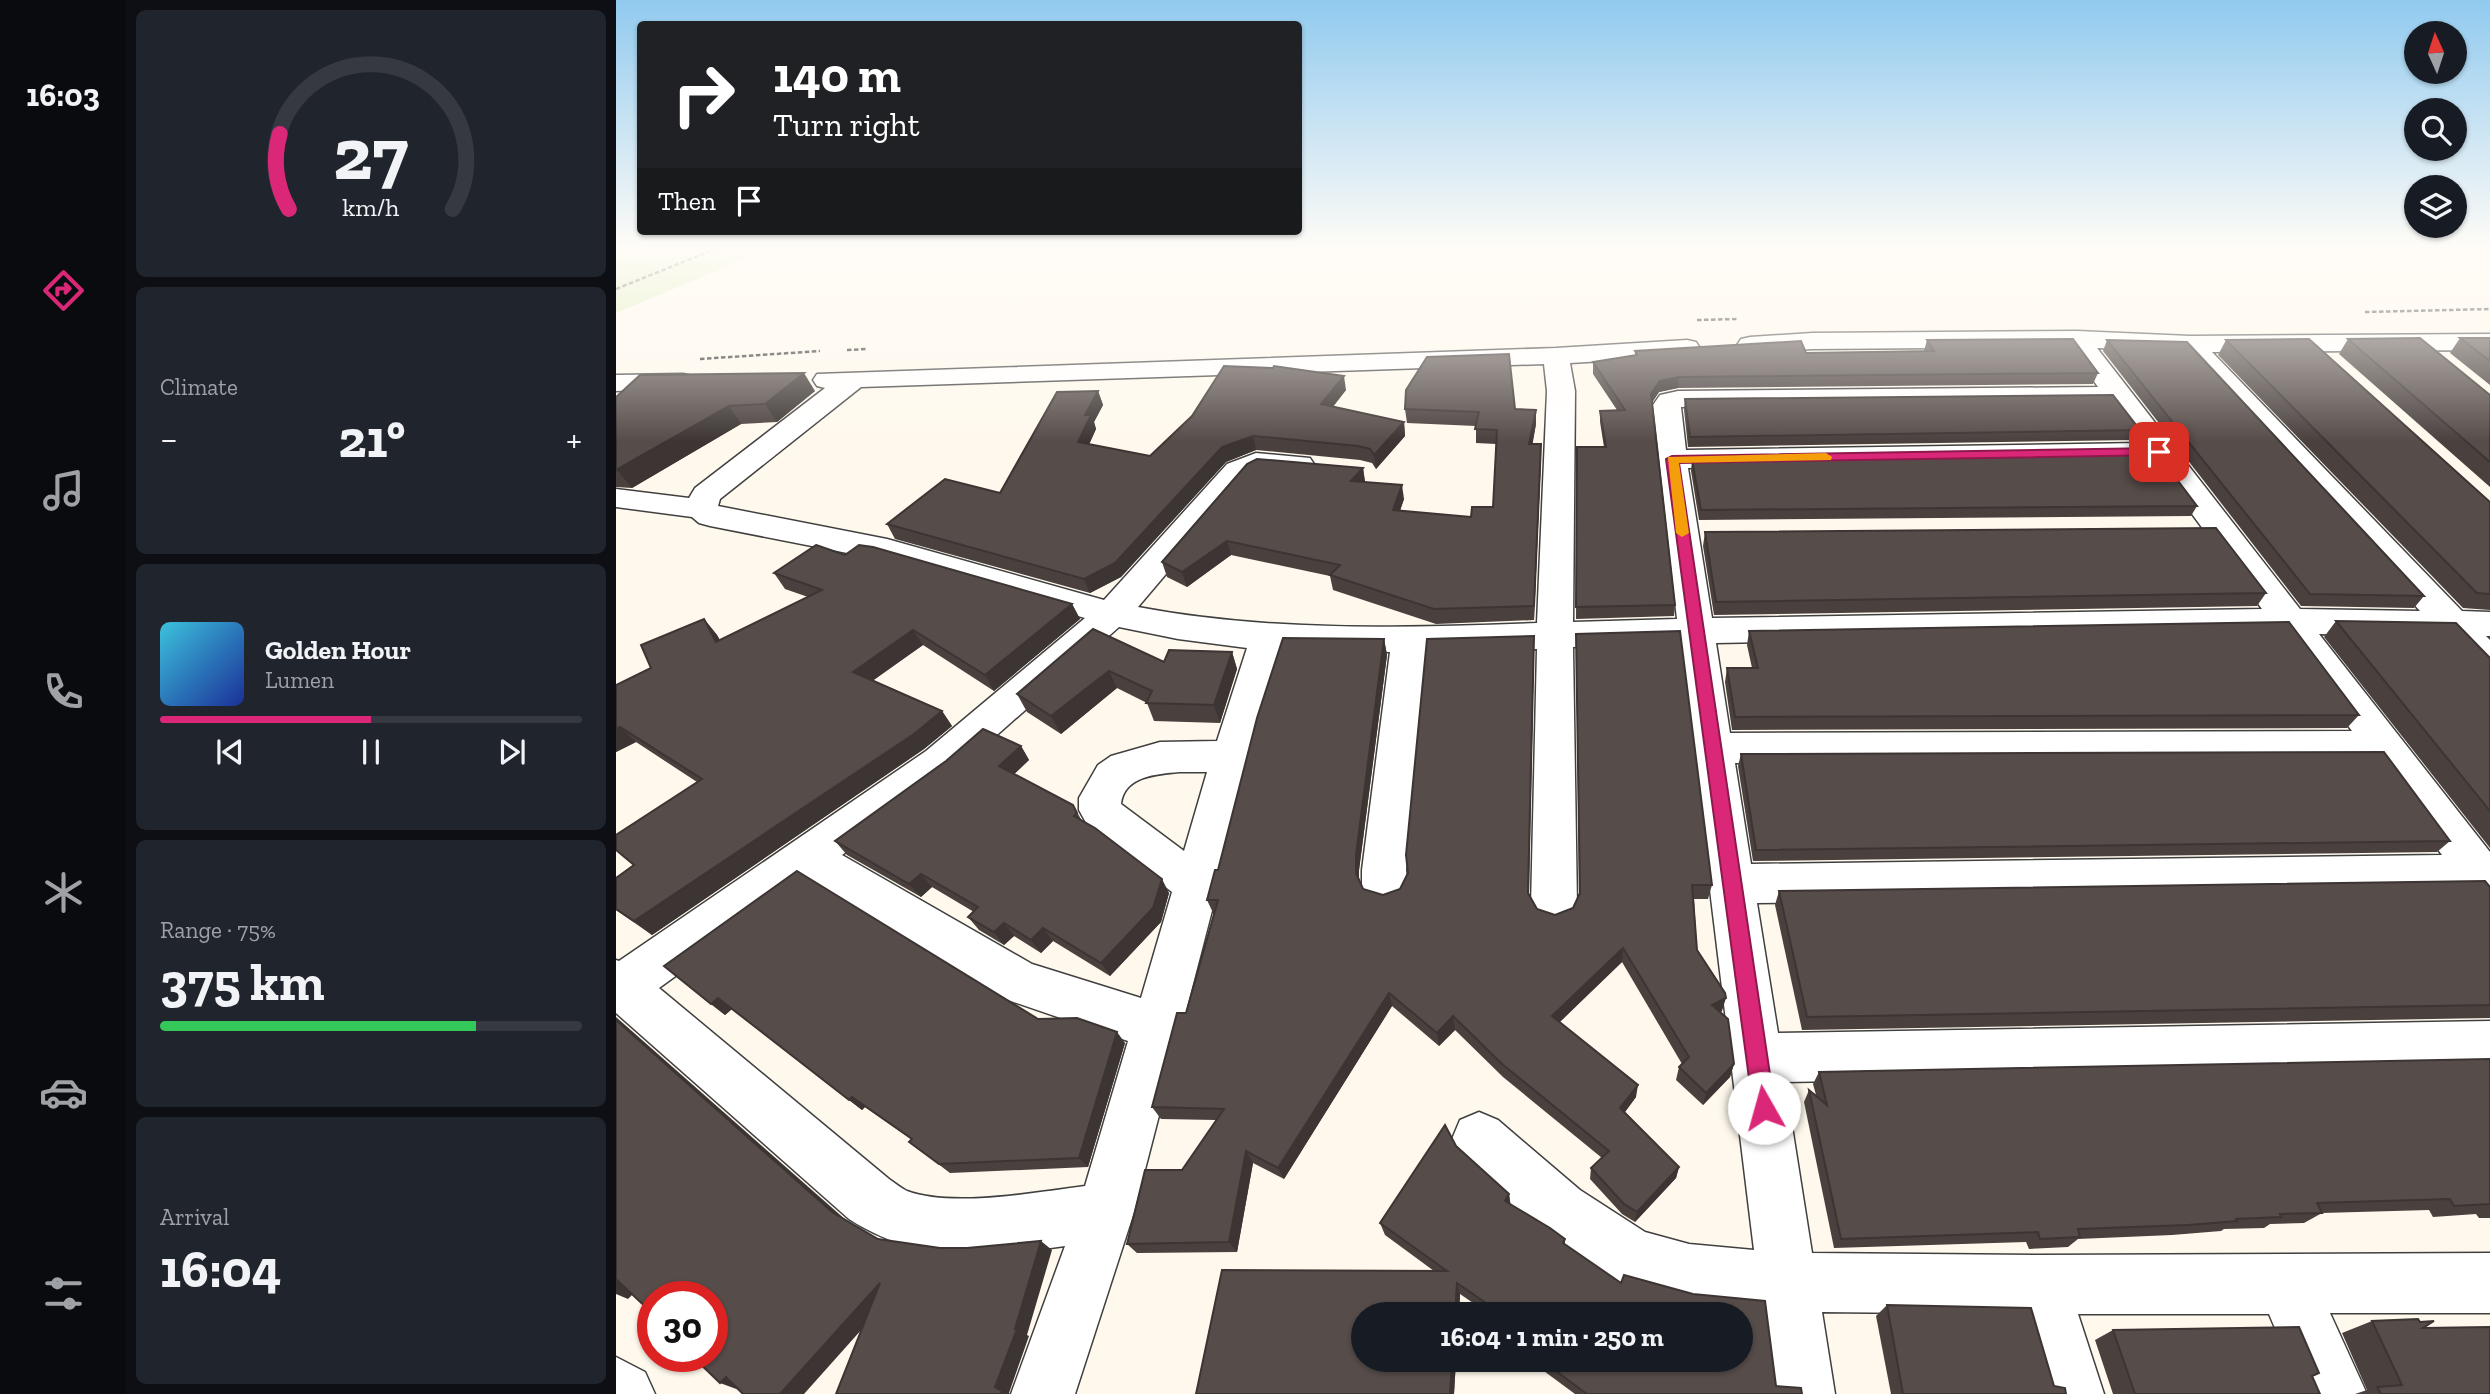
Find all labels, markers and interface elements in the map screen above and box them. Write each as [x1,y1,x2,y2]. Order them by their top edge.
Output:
north arrow [2404,21,2468,84]
map controls [2404,21,2467,238]
text: 140 m [773,46,901,105]
icon: right [658,49,749,140]
text: 16:03 [26,76,100,114]
button: search [2404,98,2467,161]
text: Turn right [773,106,920,144]
text: 27 [333,111,409,199]
button: layers [2404,175,2467,238]
icon: arrive [730,182,768,220]
text: Then [658,185,716,217]
text: km/h [342,192,400,222]
icon: directions [39,266,88,315]
text: Climate [160,373,238,401]
text: 21° [338,408,405,470]
text: − [160,416,178,462]
text: + [566,416,582,462]
pin [2129,422,2189,482]
icon: arrive [2140,433,2178,471]
icon: music [39,466,88,515]
text: Golden Hour [265,634,411,666]
text: Lumen [265,666,334,694]
icon: phone [39,667,88,716]
icon: previous [211,733,249,771]
icon: pause [352,733,390,771]
icon: next [493,733,531,771]
icon: climate [39,868,88,917]
text: Range · 75% [160,916,276,944]
text: 375 km [160,951,325,1013]
icon: car [39,1068,88,1117]
position arrow [1727,1071,1801,1145]
text: Arrival [160,1203,229,1231]
text: 16:04 [160,1238,281,1300]
icon: filters [39,1269,88,1318]
speed limit sign: 30 [637,1281,728,1372]
text: 16:04 · 1 min · 250 m [1440,1321,1664,1353]

